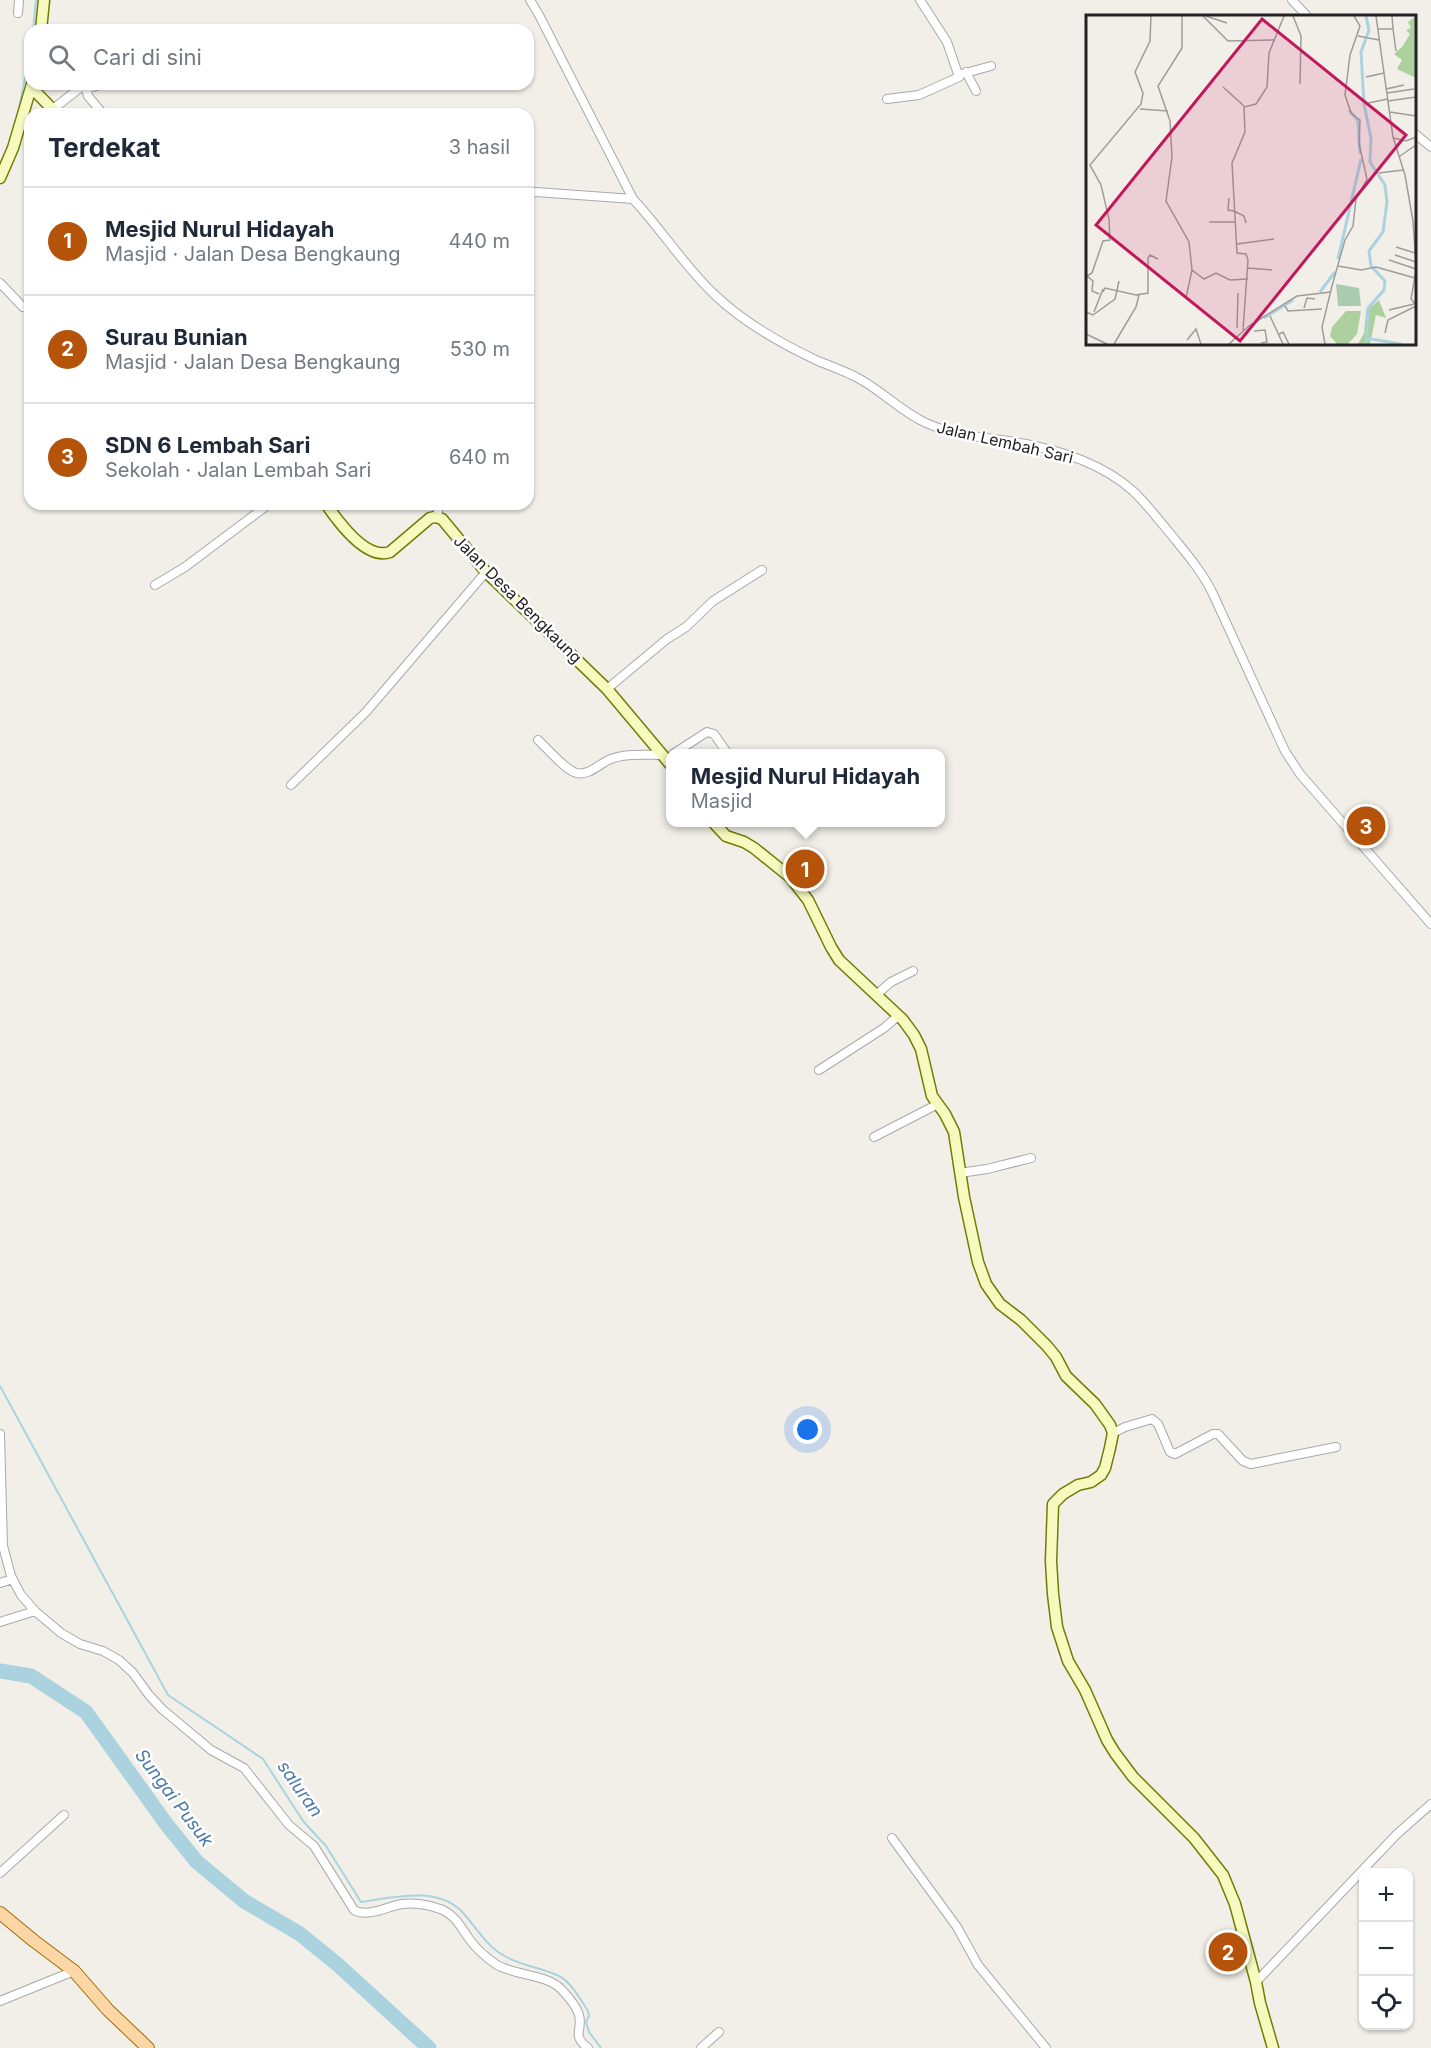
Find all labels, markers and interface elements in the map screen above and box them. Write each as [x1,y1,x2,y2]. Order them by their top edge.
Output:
inset map [1086,15,1416,345]
search box [24,24,534,90]
icon: search [45,41,78,74]
text: Cari di sini [93,44,202,70]
text: Terdekat [48,132,160,163]
text: 3 hasil [449,135,510,159]
text: Mesjid Nurul Hidayah [105,216,334,242]
text: 1 [63,229,72,253]
text: 440 m [448,229,510,253]
text: Masjid · Jalan Desa Bengkaung [105,242,400,266]
text: Surau Bunian [105,324,248,350]
text: 2 [61,337,74,361]
text: 530 m [450,337,510,361]
text: Masjid · Jalan Desa Bengkaung [105,350,400,374]
street label: Jalan Lembah Sari [935,417,1075,467]
text: SDN 6 Lembah Sari [105,432,310,458]
text: 3 [61,445,74,469]
text: 640 m [449,445,510,469]
text: Sekolah · Jalan Lembah Sari [105,458,371,482]
street label: Jalan Desa Bengkaung [450,531,586,667]
popup [666,749,945,827]
text: Mesjid Nurul Hidayah [691,763,920,789]
text: Masjid [691,789,753,813]
pin: 3 [1346,804,1386,848]
pin: 1 [786,846,824,892]
your location [793,1415,822,1444]
water label: Sungai Pusuk [131,1745,219,1851]
water label: saluran [274,1757,327,1821]
map controls [1359,1868,1413,2030]
button: + [1359,1868,1413,1922]
button: − [1359,1922,1413,1976]
pin: 2 [1208,1930,1248,1974]
button: locate [1359,1976,1413,2030]

